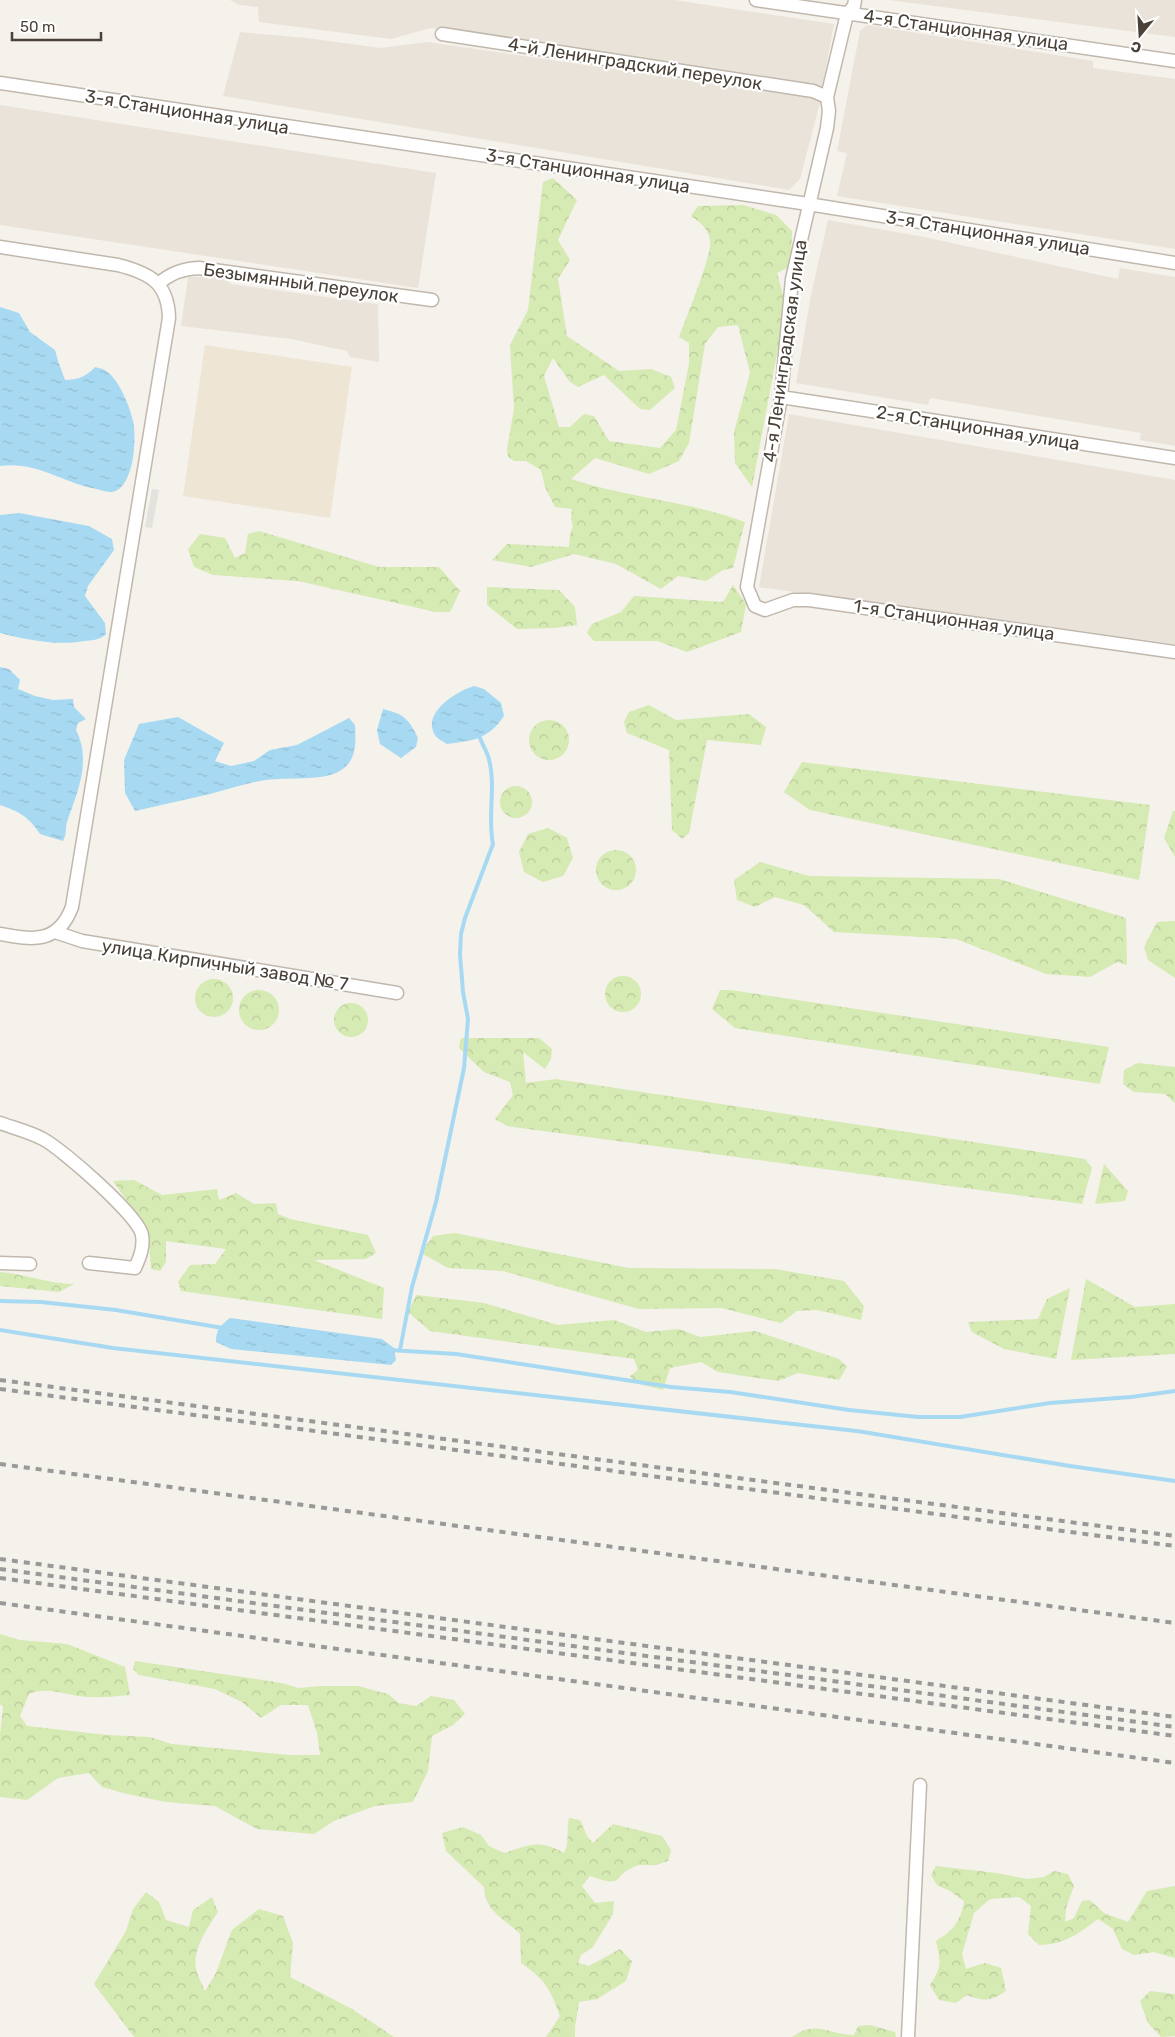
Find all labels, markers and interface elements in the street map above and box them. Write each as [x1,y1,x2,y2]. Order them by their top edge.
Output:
street label: 4-я Станционная улица [862,5,1070,55]
scale bar [12,10,101,42]
north arrow [1115,10,1165,60]
text: 50 m [20,18,55,36]
street label: 4-й Ленинградский переулок [506,33,764,95]
text: С [1129,37,1143,56]
street label: 3-я Станционная улица [83,85,291,139]
street label: 3-я Станционная улица [484,144,692,198]
street label: 3-я Станционная улица [884,206,1092,260]
street label: 4-я Ленинградская улица [758,238,812,464]
street label: Безымянный переулок [202,258,400,308]
street label: 2-я Станционная улица [875,401,1081,455]
street label: 1-я Станционная улица [852,595,1056,645]
street label: улица Кирпичный завод № 7 [100,935,350,995]

